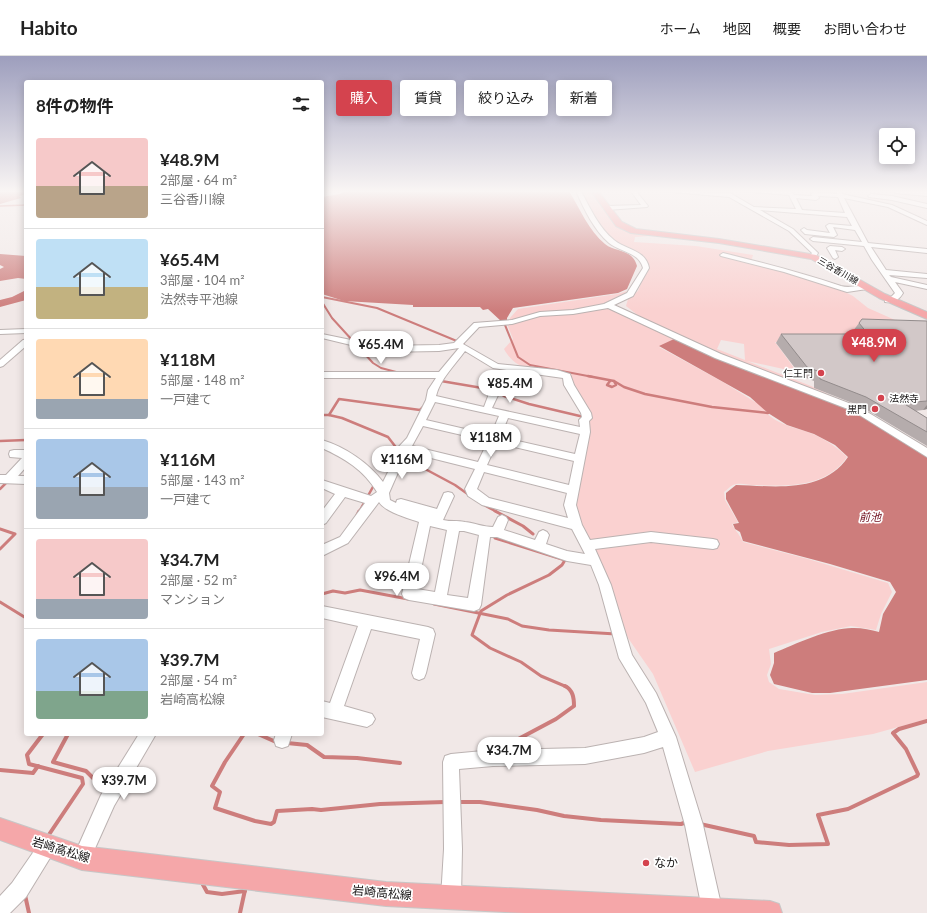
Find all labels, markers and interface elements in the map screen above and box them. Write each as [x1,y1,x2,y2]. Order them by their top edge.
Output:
text: Habito [20,16,78,39]
text: ホーム [659,20,701,37]
text: 地図 [723,20,751,37]
text: 概要 [773,20,801,37]
text: お問い合わせ [823,20,907,37]
chip: 購入 [336,80,392,116]
chip: 賃貸 [400,80,456,116]
chip: 絞り込み [464,80,548,116]
chip: 新着 [556,80,612,116]
icon: filters [290,93,312,115]
text: 8件の物件 [36,95,114,116]
map controls [879,128,915,164]
button: locate [879,128,915,164]
text: ¥48.9M [160,149,220,170]
icon: home [68,154,116,202]
text: 2部屋 · 64 m² [160,172,237,188]
text: 三谷香川線 [160,191,225,207]
text: ¥65.4M [160,249,220,270]
icon: home [68,255,116,303]
street label: 三谷香川線 [816,255,861,287]
text: 3部屋 · 104 m² [160,272,245,288]
text: 法然寺平池線 [160,291,238,307]
pin: ¥48.9M [841,329,907,363]
pin: ¥65.4M [348,331,414,365]
text: ¥48.9M [851,334,897,350]
text: ¥65.4M [358,336,404,352]
text: ¥118M [160,349,216,370]
icon: home [68,355,116,403]
place label: 仁王門 [783,367,813,379]
marker: 仁王門 [816,368,826,378]
pin: ¥85.4M [477,370,543,404]
text: 5部屋 · 148 m² [160,372,245,388]
text: ¥85.4M [487,375,533,391]
text: 一戸建て [160,391,212,407]
place label: 法然寺 [889,392,919,404]
marker: 法然寺 [876,393,886,403]
place label: 黒門 [847,403,867,415]
marker: 黒門 [870,404,880,414]
pin: ¥118M [463,424,519,458]
text: ¥118M [470,429,512,445]
pin: ¥116M [374,446,430,480]
text: ¥116M [160,449,216,470]
text: ¥116M [381,451,423,467]
icon: home [68,455,116,503]
text: 5部屋 · 143 m² [160,472,245,488]
text: 一戸建て [160,491,212,507]
water label: 前池 [859,510,882,523]
text: ¥34.7M [160,549,220,570]
icon: home [68,555,116,603]
pin: ¥96.4M [364,563,430,597]
text: ¥96.4M [374,568,420,584]
text: 2部屋 · 52 m² [160,572,237,588]
text: マンション [160,591,225,607]
text: ¥39.7M [160,649,220,670]
icon: home [68,655,116,703]
text: 2部屋 · 54 m² [160,672,237,688]
text: 岩崎高松線 [160,691,225,707]
pin: ¥34.7M [476,737,542,771]
text: ¥34.7M [486,742,532,758]
pin: ¥39.7M [91,767,157,801]
text: ¥39.7M [101,772,147,788]
street label: 岩崎高松線 [30,834,92,865]
place label: なか [654,855,678,870]
marker: なか [641,858,651,868]
street label: 岩崎高松線 [351,882,413,903]

